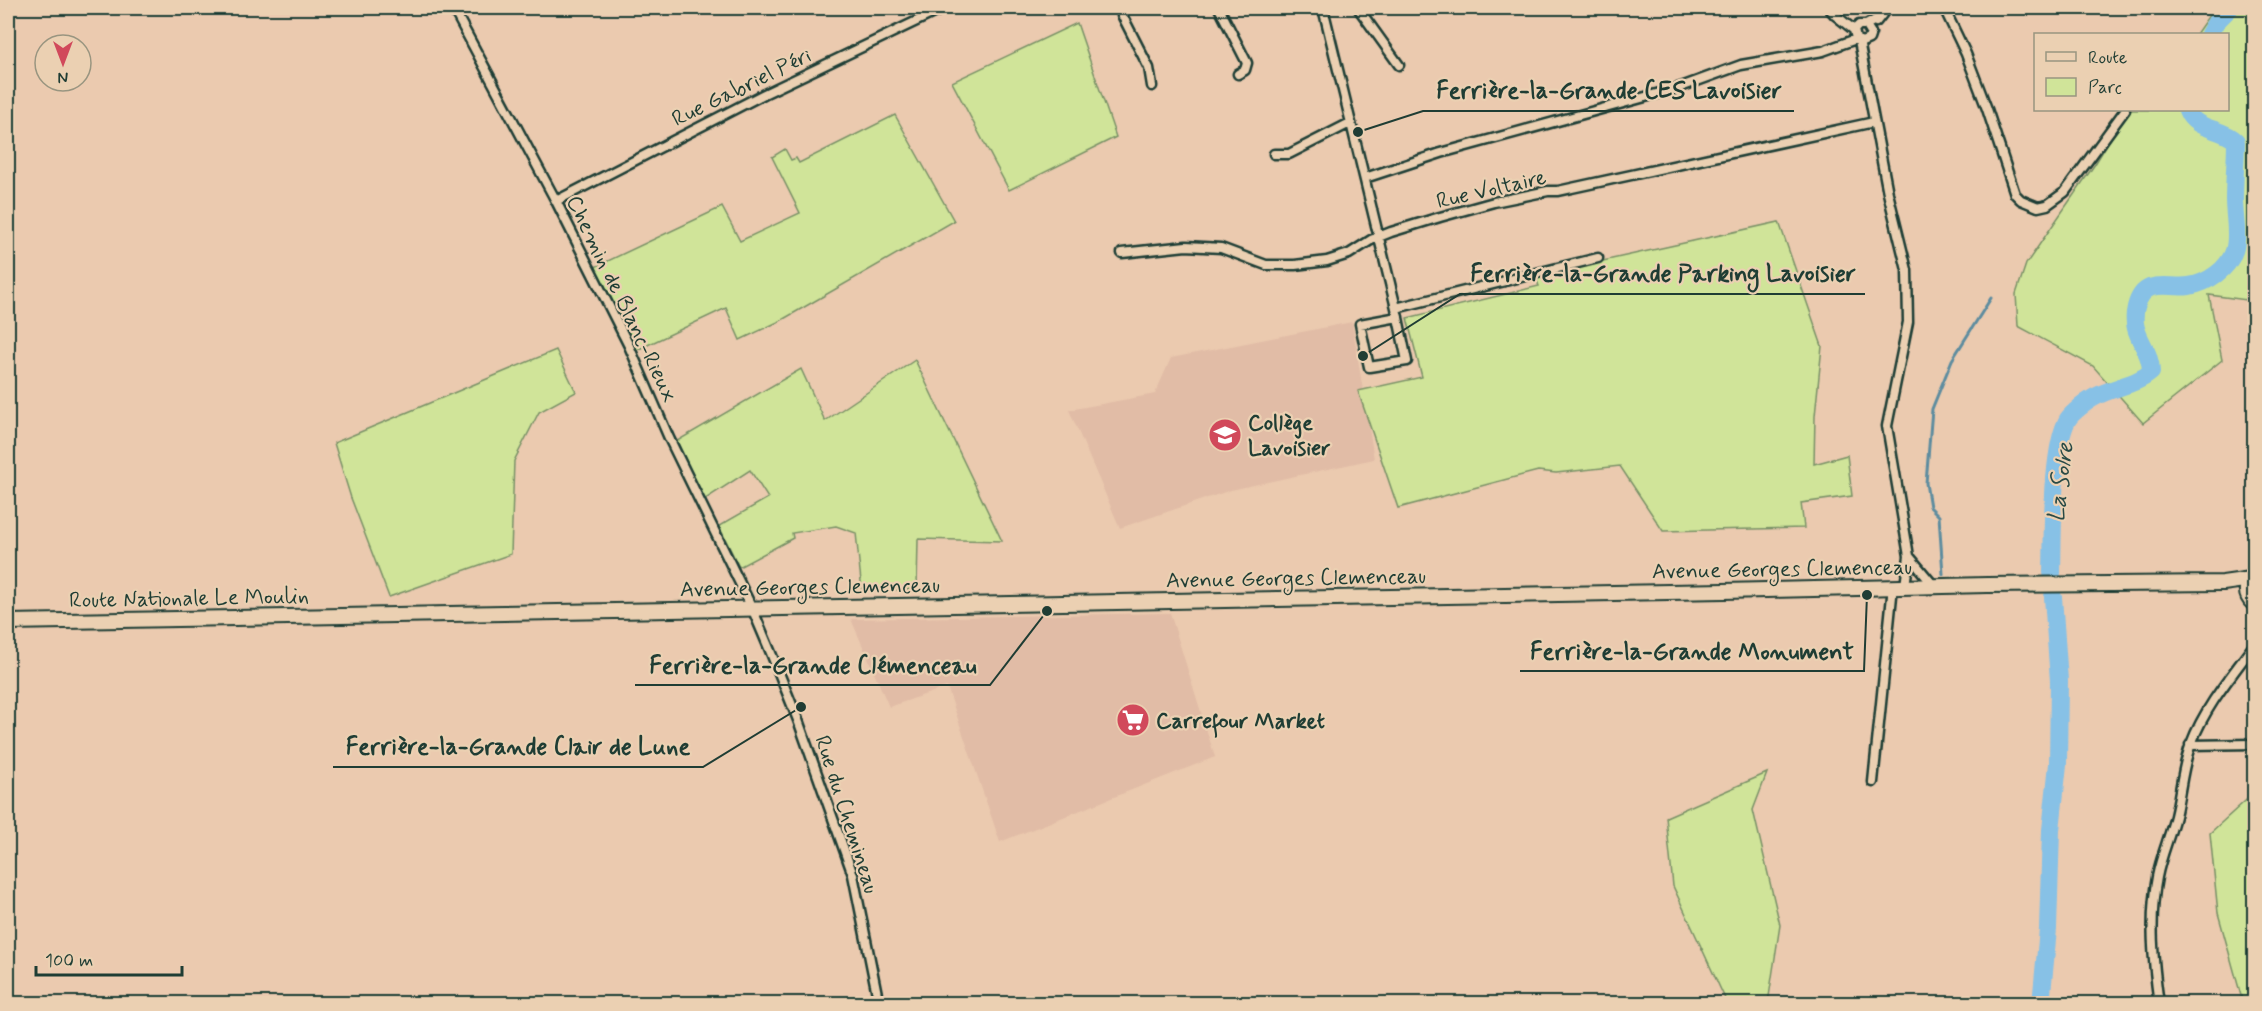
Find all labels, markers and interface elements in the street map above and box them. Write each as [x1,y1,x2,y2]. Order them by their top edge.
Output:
north arrow [33,33,93,93]
legend [2034,33,2229,111]
street label: Rue Gabriel Péri [667,42,816,134]
text: Route [2088,46,2127,70]
text: N [58,66,68,87]
callout: Ferrière-la-Grande CES Lavoisier [1423,69,1794,111]
text: Ferrière-la-Grande CES Lavoisier [1436,76,1782,107]
text: Parc [2088,76,2122,100]
street label: Rue Voltaire [1434,164,1549,216]
street label: Chemin de Blanc-Rieux [559,191,684,407]
callout: Ferrière-la-Grande Parking Lavoisier [1460,252,1865,294]
text: Ferrière-la-Grande Parking Lavoisier [1470,259,1856,293]
place label: Collège Lavoisier [1248,410,1331,463]
school or university icon: Collège Lavoisier [1207,417,1243,453]
water label: La Solre [2041,440,2082,524]
street label: Avenue Georges Clemenceau [1652,554,1912,589]
street label: Avenue Georges Clemenceau [1166,563,1426,598]
street label: Avenue Georges Clemenceau [680,572,940,607]
street label: Route Nationale Le Moulin [69,583,309,615]
callout: Ferrière-la-Grande Monument [1520,629,1864,671]
text: Ferrière-la-Grande Monument [1530,637,1855,668]
callout: Ferrière-la-Grande Clémenceau [635,643,990,685]
text: Ferrière-la-Grande Clémenceau [649,651,977,682]
supermarket icon: Carrefour Market [1115,702,1151,738]
place label: Carrefour Market [1156,708,1325,738]
callout: Ferrière-la-Grande Clair de Lune [333,725,703,767]
text: Ferrière-la-Grande Clair de Lune [346,732,690,763]
street label: Rue du Chemineau [807,732,885,897]
scale bar [36,939,182,977]
text: 100 m [45,949,93,973]

